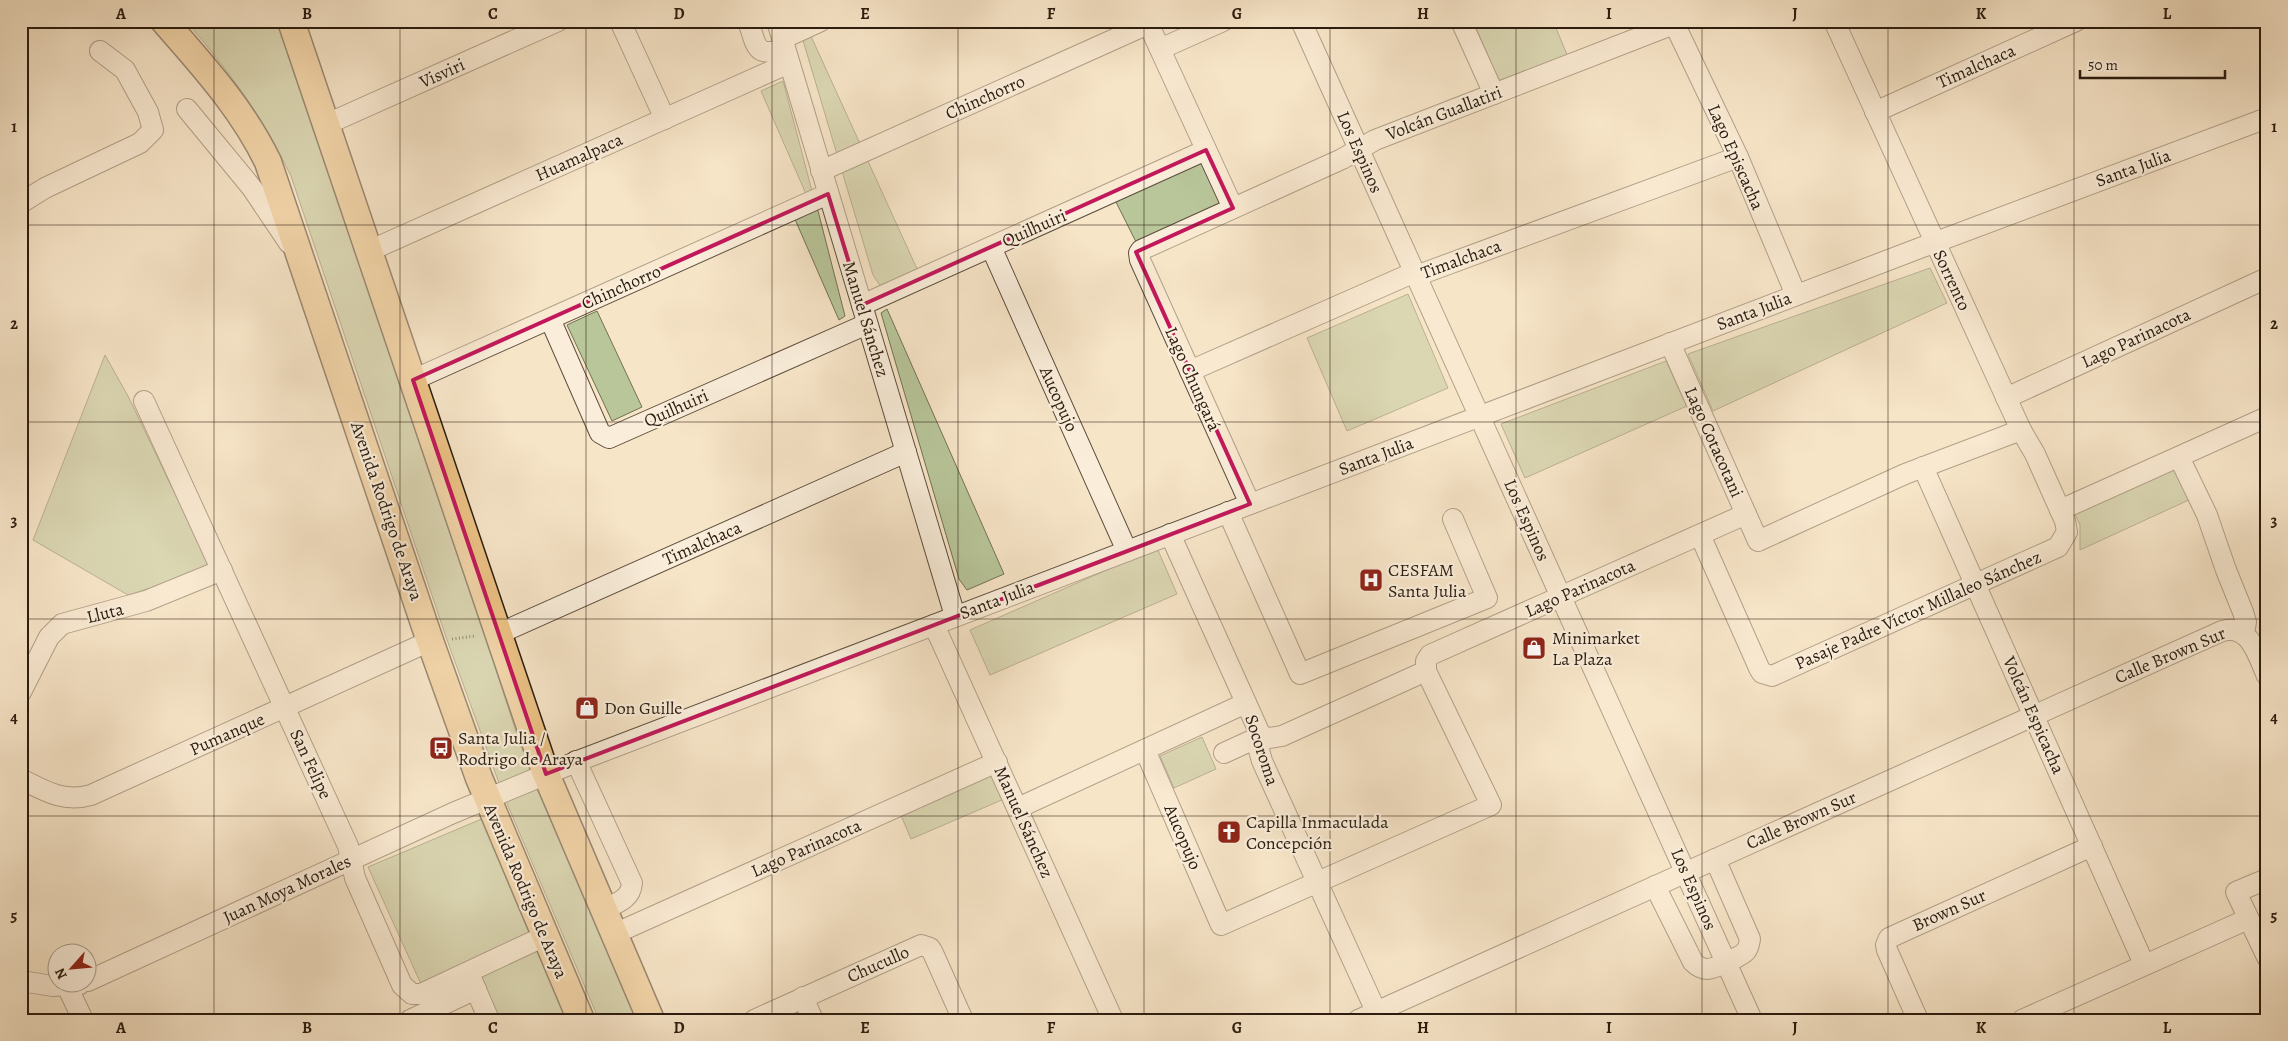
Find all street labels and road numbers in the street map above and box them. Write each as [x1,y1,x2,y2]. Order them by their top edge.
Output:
street label: Timalchaca [1933,38,2020,94]
street label: Visviri [414,52,469,94]
street label: Chinchorro [941,69,1029,125]
street label: Volcán Guallatiri [1382,80,1505,146]
street label: Lago Episcacha [1702,101,1770,214]
street label: Los Espinos [1331,107,1389,197]
street label: Huamalpaca [532,127,627,187]
street label: Santa Julia [2092,143,2174,193]
street label: Quilhuiri [998,203,1070,253]
street label: Timalchaca [1418,233,1505,285]
street label: Sorrento [1927,246,1977,314]
street label: Manuel Sánchez [837,258,895,380]
street label: Chinchorro [577,259,665,315]
street label: Santa Julia [1713,286,1795,336]
street label: Lago Parinacota [2078,302,2195,374]
street label: Lago Chungará [1159,323,1227,436]
street label: Aucopujo [1034,362,1084,435]
street label: Quilhuiri [640,383,712,433]
street label: Lago Cotacotani [1679,383,1749,501]
street label: Avenida Rodrigo de Araya [345,418,429,604]
street label: Santa Julia [1335,431,1417,481]
street label: Los Espinos [1498,475,1556,565]
street label: Timalchaca [659,515,746,571]
street label: Pasaje Padre Víctor Millaleo Sánchez [1791,545,2045,675]
street label: Lago Parinacota [1521,553,1639,623]
street label: Santa Julia [956,575,1038,625]
street label: Lluta [84,597,127,629]
street label: Calle Brown Sur [2111,621,2229,689]
street label: Volcán Espicacha [1997,652,2071,778]
street label: Pumanque [186,707,268,761]
street label: Socoroma [1239,711,1285,789]
street label: San Felipe [284,725,338,803]
street label: Manuel Sánchez [989,762,1059,882]
street label: Calle Brown Sur [1742,785,1860,855]
street label: Avenida Rodrigo de Araya [478,799,574,983]
street label: Aucopujo [1158,800,1208,873]
street label: Lago Parinacota [747,813,865,883]
street label: Los Espinos [1665,844,1723,934]
street label: Juan Moya Morales [219,849,355,929]
street label: Brown Sur [1908,883,1990,937]
street label: Chucullo [843,940,913,988]

